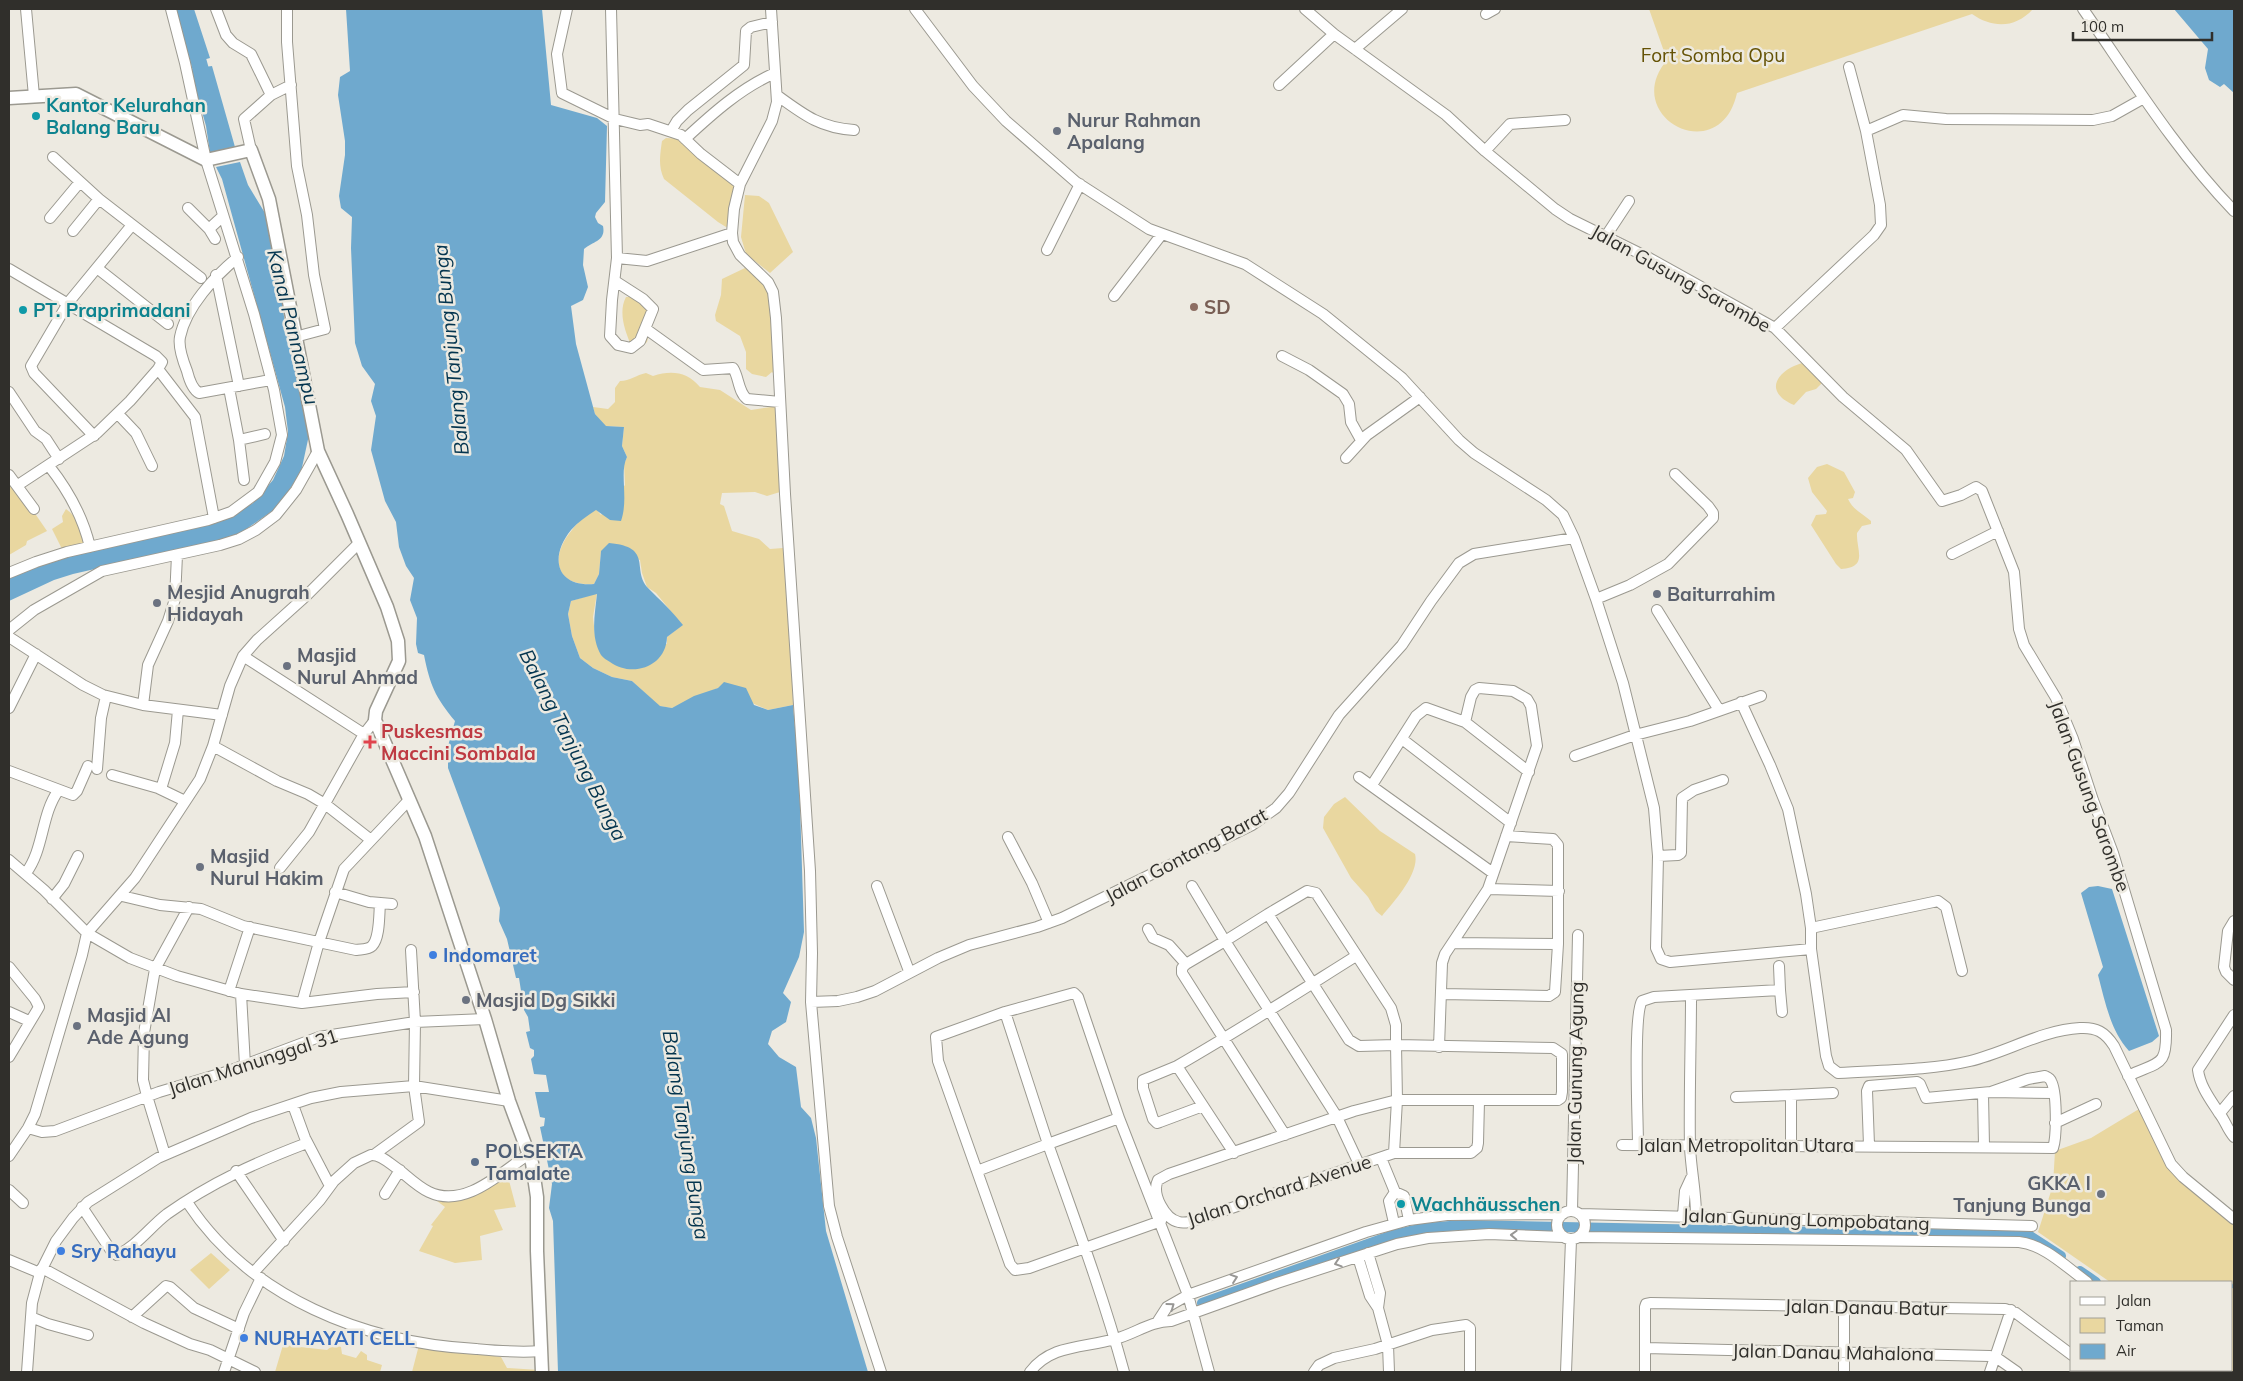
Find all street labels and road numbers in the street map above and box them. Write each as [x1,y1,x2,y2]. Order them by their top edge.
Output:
street label: Jalan Gusung Sarombe [1587,219,1775,337]
street label: Jalan Gusung Sarombe [2044,697,2136,895]
street label: Jalan Gontang Barat [1101,802,1272,908]
street label: Jalan Gunung Agung [1561,981,1589,1165]
street label: Jalan Manunggal 31 [165,1023,341,1101]
street label: Jalan Metropolitan Utara [1638,1133,1854,1157]
street label: Jalan Orchard Avenue [1184,1149,1374,1231]
street label: Jalan Gunung Lompobatang [1682,1203,1930,1235]
street label: Jalan Danau Batur [1785,1294,1948,1320]
street label: Jalan Danau Mahalona [1732,1338,1934,1366]

